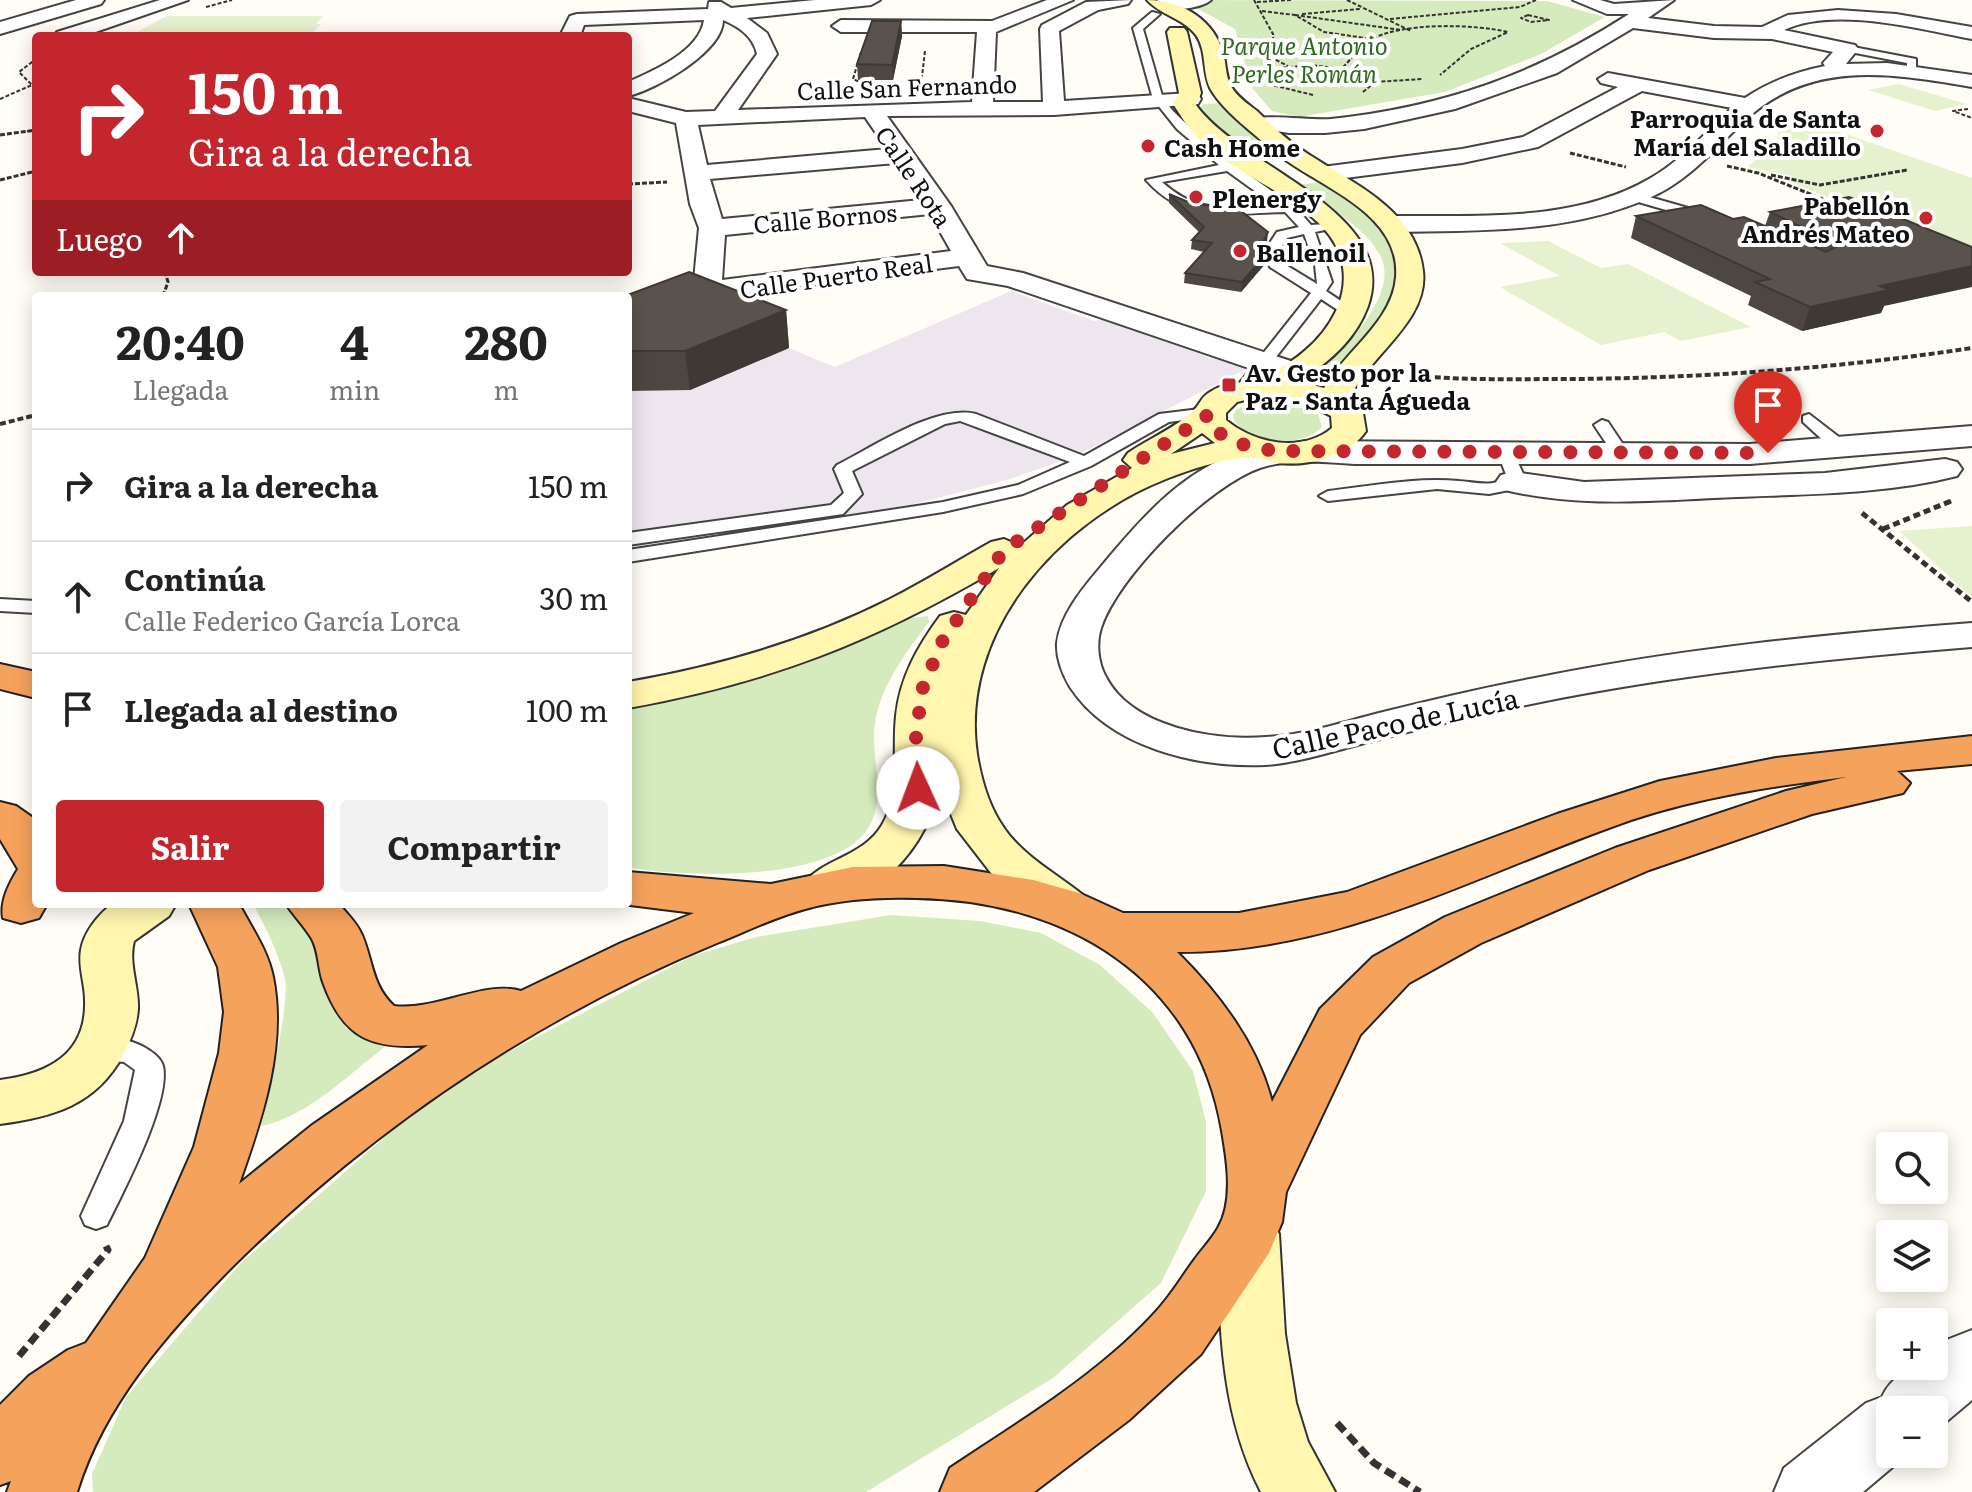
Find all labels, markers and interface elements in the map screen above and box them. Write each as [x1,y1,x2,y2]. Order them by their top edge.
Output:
park label: Parque Antonio Perles Román [1220,27,1388,90]
text: 150 m [188,48,343,131]
icon: right [56,64,160,168]
street label: Calle San Fernando [796,65,1018,107]
place label: Parroquia de Santa María del Saladillo [1630,100,1861,163]
street label: Calle Rota [868,118,962,234]
marker: Parroquia de Santa María del Saladillo [1868,122,1886,140]
text: Gira a la derecha [188,124,472,177]
place label: Cash Home [1164,129,1300,164]
marker: Cash Home [1139,137,1157,155]
place label: Plenergy [1212,180,1322,215]
place label: Pabellón Andrés Mateo [1742,187,1910,250]
marker: Plenergy [1187,188,1205,206]
street label: Calle Bornos [752,193,898,241]
marker: Pabellón Andrés Mateo [1917,209,1935,227]
text: Luego [56,216,143,260]
icon: ahead [159,216,203,260]
place label: Ballenoil [1256,234,1366,269]
marker: Ballenoil [1231,242,1249,260]
street label: Calle Puerto Real [737,244,935,306]
text: 20:40 [116,304,245,375]
text: 4 [340,304,369,375]
text: 280 [464,304,548,375]
place label: Av. Gesto por la Paz - Santa Águeda [1245,354,1470,417]
text: Llegada [133,369,229,408]
text: min [329,369,380,408]
text: m [493,369,519,408]
pin [1734,371,1802,453]
marker: Av. Gesto por la Paz - Santa Águeda [1220,376,1238,394]
icon: arrive [1746,383,1790,427]
icon: right [56,463,100,507]
text: Gira a la derecha [124,463,378,507]
text: 150 m [528,463,608,507]
text: Continúa [124,556,265,600]
icon: ahead [56,575,100,619]
text: 30 m [539,575,608,619]
text: Calle Federico García Lorca [124,600,460,639]
street label: Calle Paco de Lucía [1268,675,1522,769]
icon: arrive [56,687,100,731]
text: Llegada al destino [124,687,398,731]
text: 100 m [526,687,608,731]
position arrow [876,746,960,830]
button: Salir [56,800,324,892]
button: Compartir [340,800,608,892]
map controls [1876,1132,1948,1468]
button: search [1876,1132,1948,1204]
button: layers [1876,1220,1948,1292]
button: + [1876,1308,1948,1380]
button: − [1876,1396,1948,1468]

